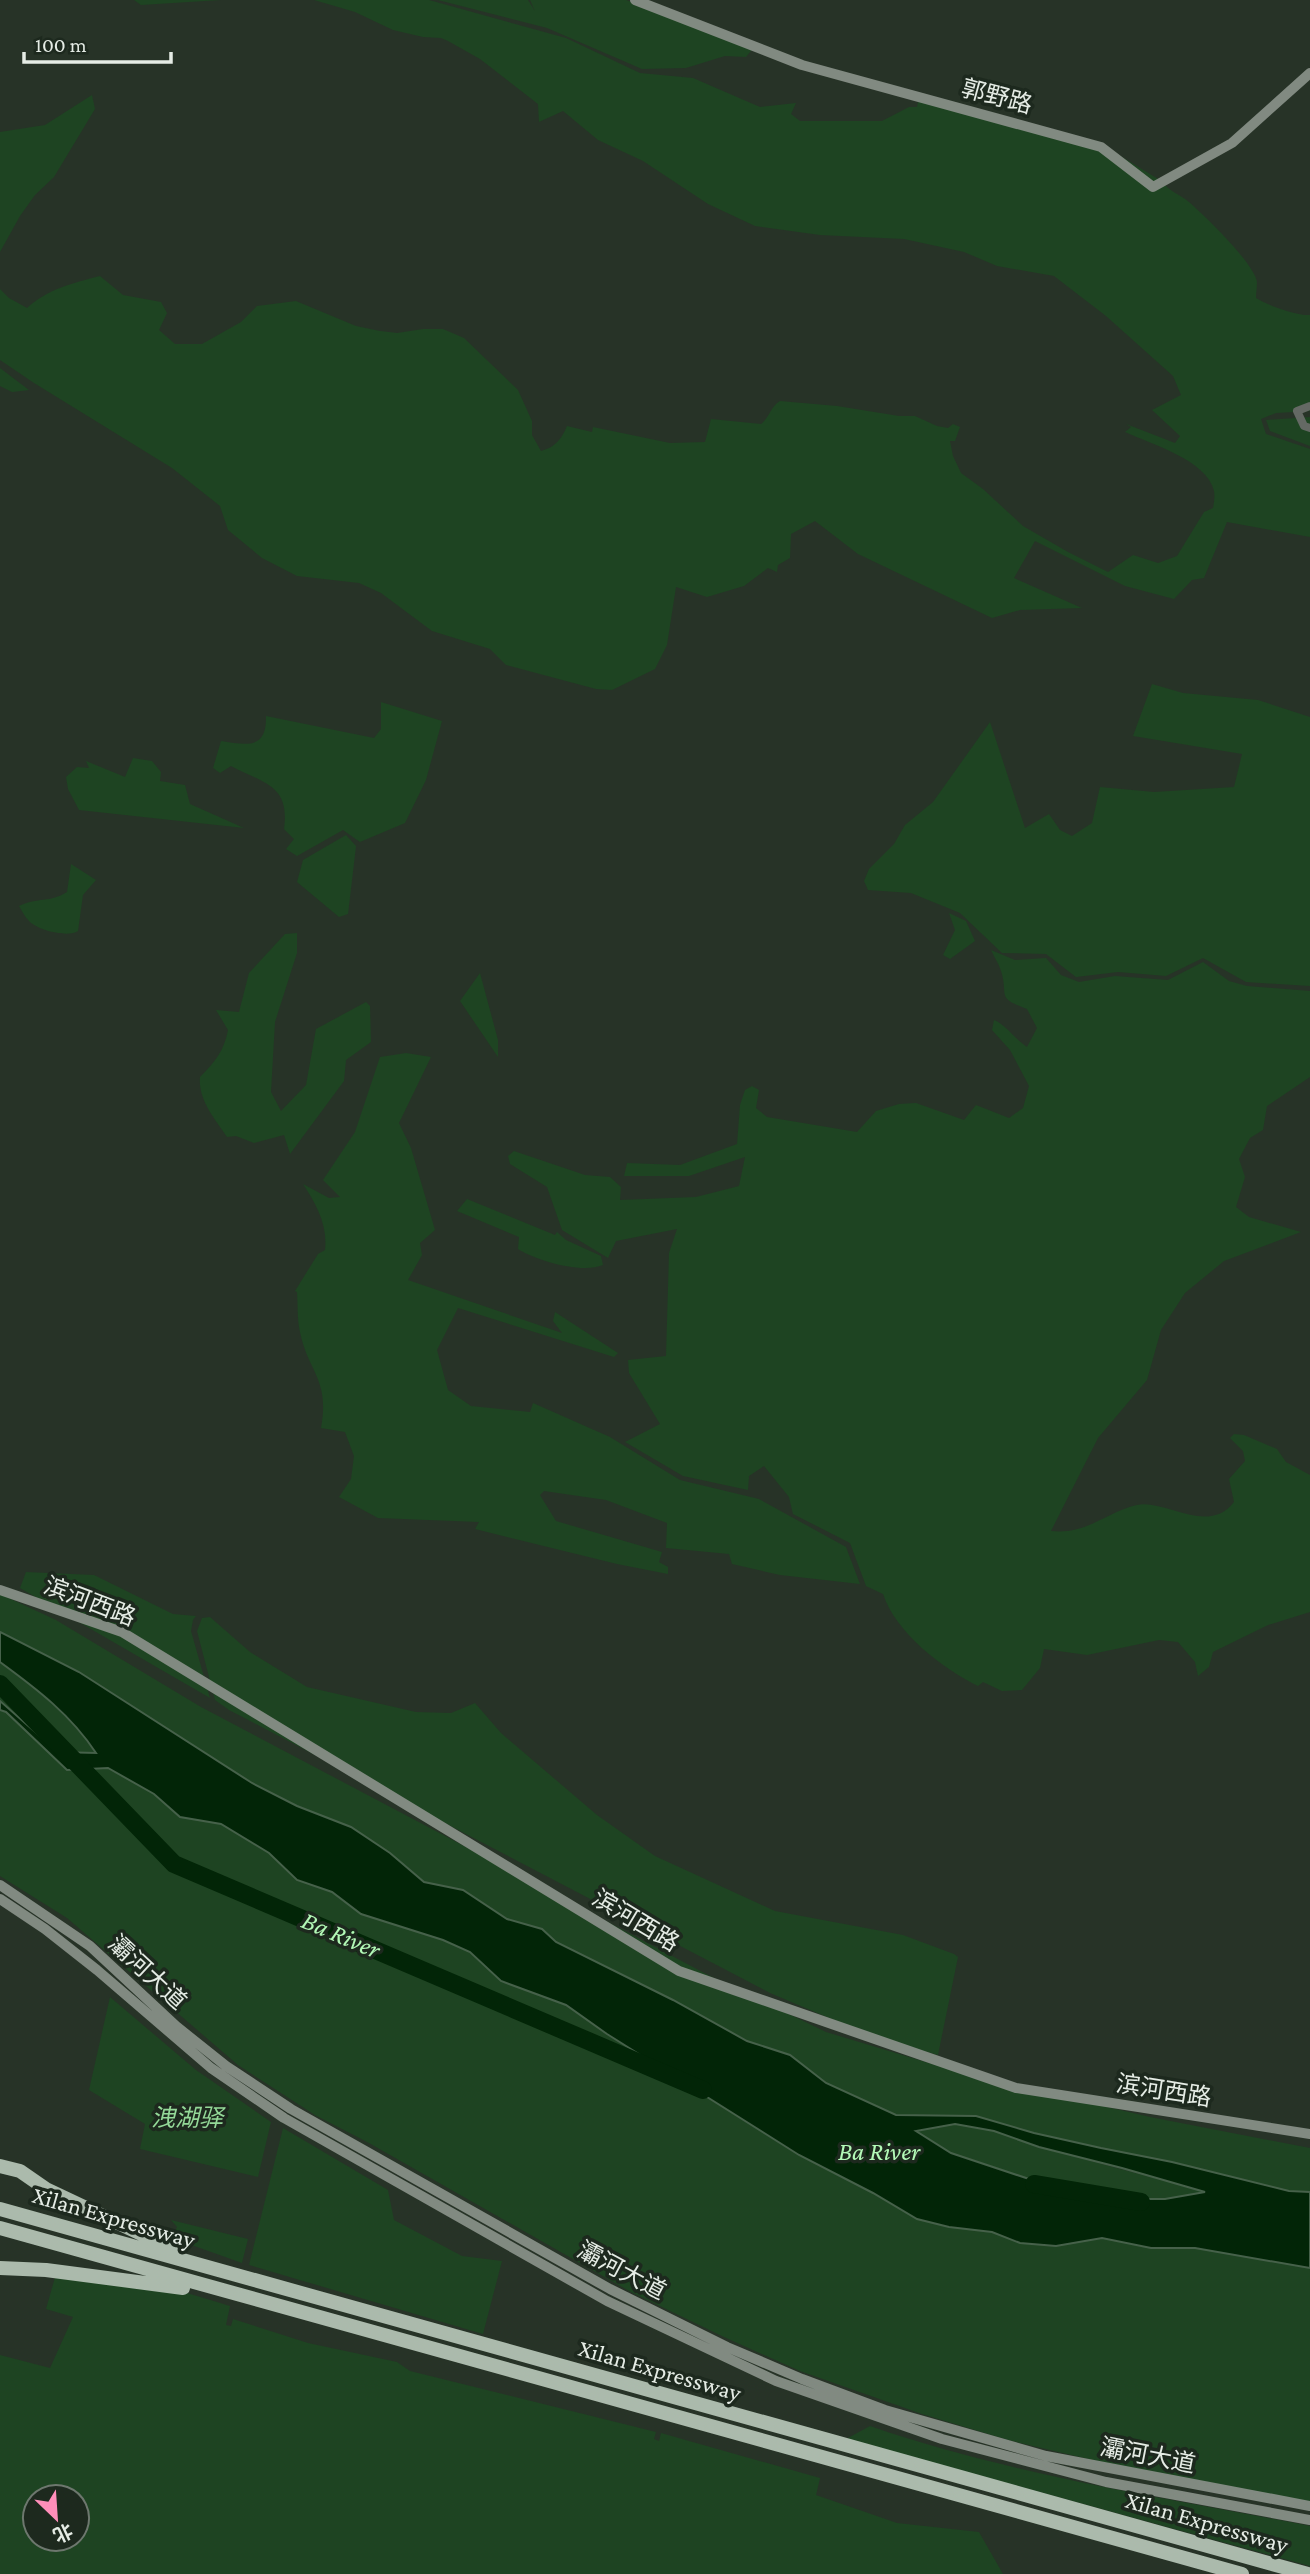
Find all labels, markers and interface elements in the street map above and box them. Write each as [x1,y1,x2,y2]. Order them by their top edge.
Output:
scale bar [24,21,172,65]
text: 100 m [35,33,87,57]
street label: 郭野路 [959,74,1035,118]
street label: 滨河西路 [40,1571,140,1631]
street label: 滨河西路 [588,1884,684,1956]
water label: Ba River [297,1906,385,1965]
street label: 灞河大道 [104,1929,192,2015]
street label: 滨河西路 [1114,2069,1214,2111]
park label: 洩湖驿 [151,2104,226,2131]
water label: Ba River [838,2137,921,2166]
street label: Xilan Expressway [30,2181,199,2253]
street label: 灞河大道 [573,2236,671,2304]
street label: Xilan Expressway [576,2334,745,2406]
street label: 灞河大道 [1098,2433,1198,2477]
north arrow [21,2483,91,2553]
street label: Xilan Expressway [1123,2486,1292,2558]
text: 北 [50,2519,76,2546]

